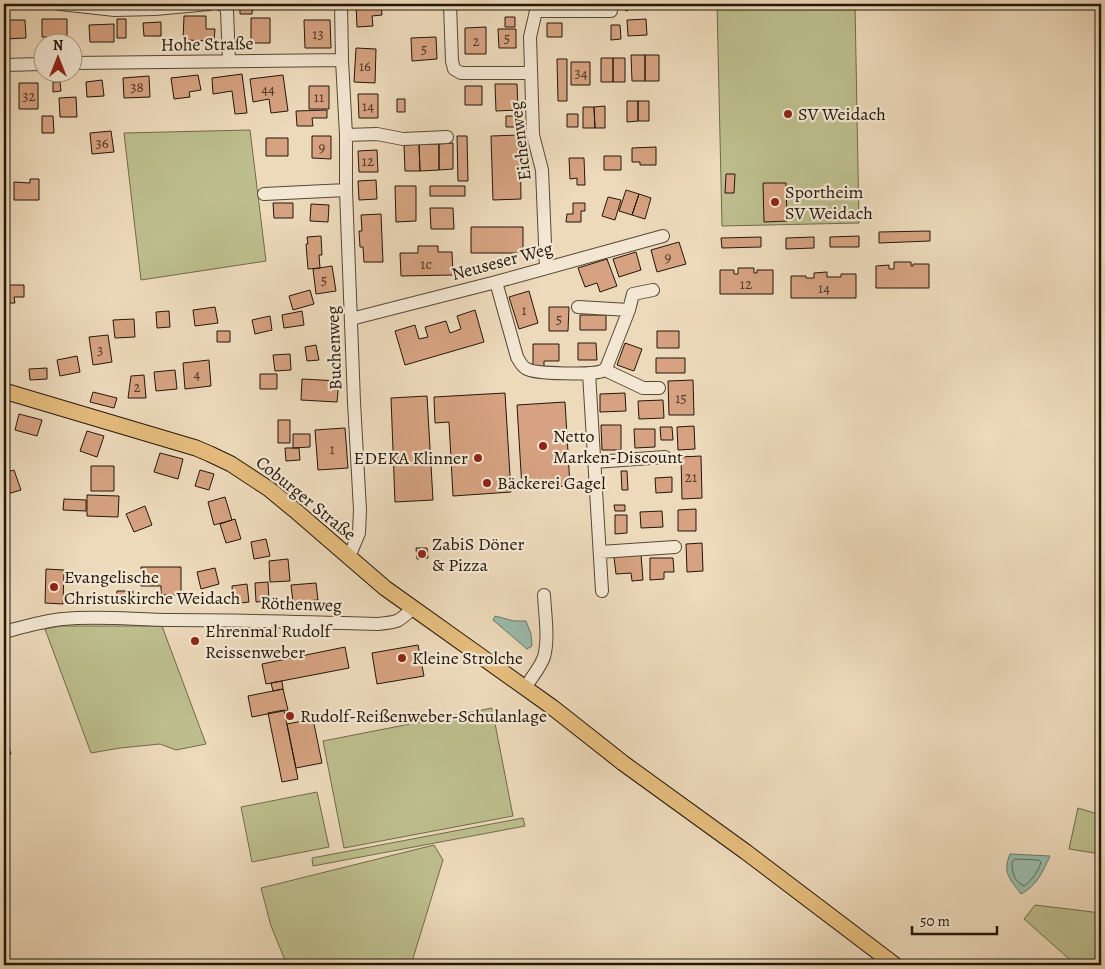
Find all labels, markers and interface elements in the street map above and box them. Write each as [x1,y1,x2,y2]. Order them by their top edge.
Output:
house number: 13 [312,24,324,44]
house number: 5 [504,28,510,48]
street label: Hohe Straße [160,31,254,57]
house number: 2 [472,31,480,51]
north arrow [32,32,82,82]
text: N [53,36,63,55]
house number: 5 [421,39,427,59]
house number: 16 [359,56,371,76]
house number: 34 [574,63,588,83]
house number: 38 [130,77,144,97]
house number: 44 [261,79,275,99]
house number: 32 [22,86,36,106]
house number: 11 [314,87,324,107]
house number: 14 [362,96,374,116]
street label: Eichenweg [503,100,537,182]
place label: SV Weidach [798,102,886,126]
marker: SV Weidach [782,108,794,120]
house number: 36 [95,133,109,153]
house number: 9 [319,137,326,157]
house number: 12 [362,151,374,171]
place label: Sportheim SV Weidach [785,180,873,225]
marker: Sportheim SV Weidach [769,196,781,208]
street label: Neuseser Weg [449,236,555,286]
house number: 9 [665,247,672,267]
house number: 1c [420,254,432,274]
house number: 5 [321,270,327,290]
house number: 12 [740,274,752,294]
house number: 14 [818,278,830,298]
house number: 1 [521,300,527,320]
street label: Buchenweg [321,305,347,391]
house number: 5 [556,309,562,329]
house number: 3 [97,340,103,360]
house number: 4 [194,364,201,384]
house number: 2 [133,377,141,397]
house number: 15 [675,388,687,408]
place label: Netto Marken-Discount [553,424,683,469]
house number: 1 [329,439,335,459]
marker: Netto Marken-Discount [537,440,549,452]
place label: EDEKA Klinner [354,446,468,470]
street label: Coburger Straße [251,450,361,546]
marker: EDEKA Klinner [472,452,484,464]
house number: 21 [685,467,697,487]
place label: Bäckerei Gagel [497,471,606,495]
marker: Bäckerei Gagel [481,477,493,489]
place label: ZabiS Döner & Pizza [432,532,524,577]
marker: ZabiS Döner & Pizza [416,548,428,560]
place label: Evangelische Christuskirche Weidach [64,565,241,610]
marker: Evangelische Christuskirche Weidach [48,581,60,593]
street label: Röthenweg [260,591,342,617]
place label: Ehrenmal Rudolf Reissenweber [205,619,333,664]
marker: Ehrenmal Rudolf Reissenweber [189,635,201,647]
place label: Kleine Strolche [412,646,523,670]
marker: Kleine Strolche [396,652,408,664]
place label: Rudolf-Reißenweber-Schulanlage [300,704,547,728]
marker: Rudolf-Reißenweber-Schulanlage [284,710,296,722]
scale bar [912,904,998,936]
text: 50 m [920,911,950,931]

